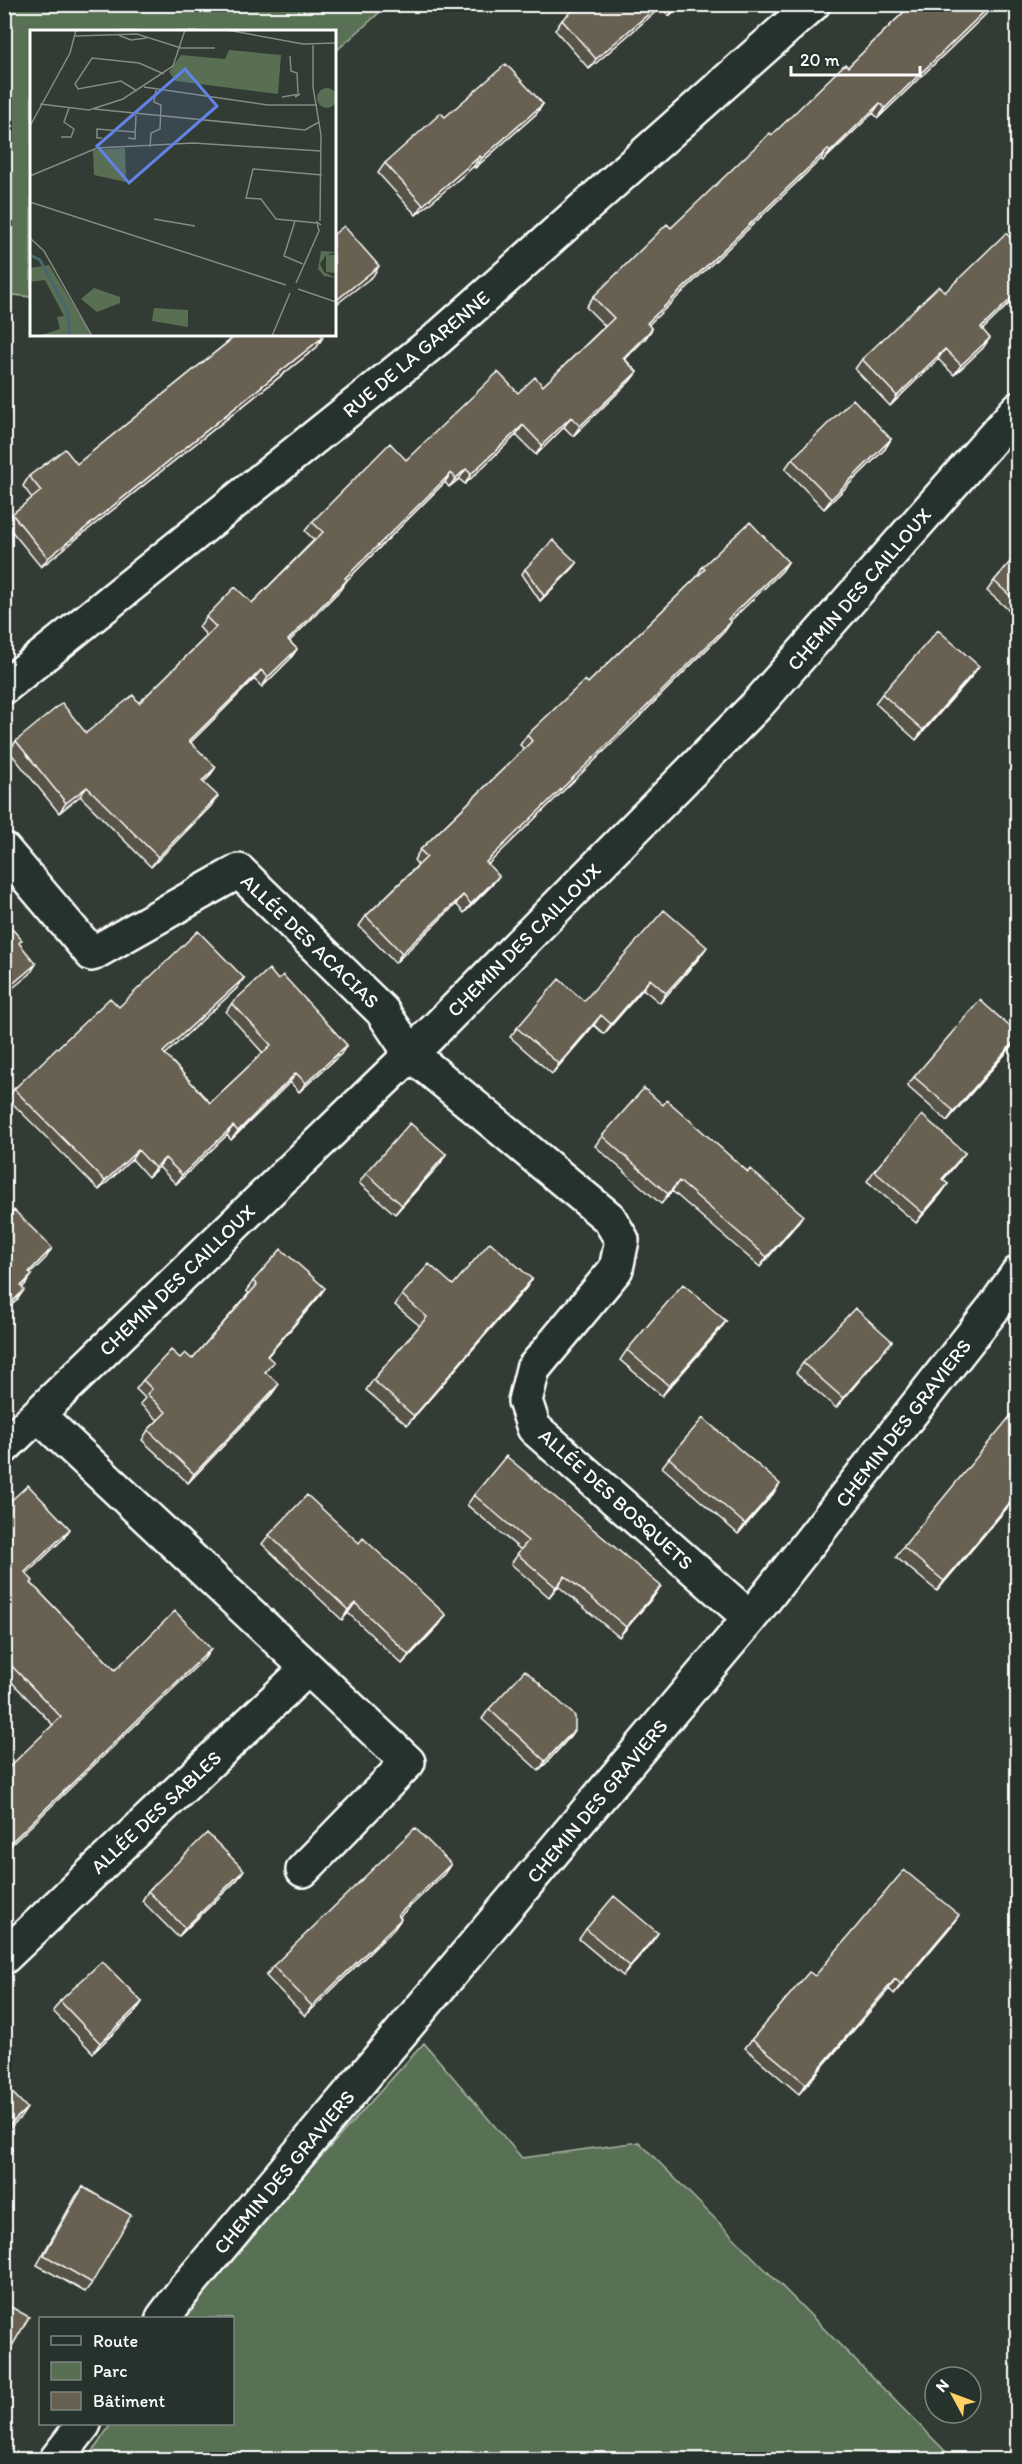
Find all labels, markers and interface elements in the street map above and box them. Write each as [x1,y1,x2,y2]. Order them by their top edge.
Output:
inset map [30,30,336,336]
scale bar [791,39,920,77]
text: 20 m [800,49,840,71]
street label: RUE DE LA GARENNE [337,285,495,423]
street label: CHEMIN DES CAILLOUX [782,503,936,675]
street label: CHEMIN DES CAILLOUX [442,858,606,1022]
street label: ALLÉE DES ACACIAS [236,869,384,1013]
street label: CHEMIN DES CAILLOUX [94,1199,260,1361]
street label: CHEMIN DES GRAVIERS [830,1334,976,1512]
street label: ALLÉE DES BOSQUETS [534,1423,698,1575]
street label: CHEMIN DES GRAVIERS [521,1714,673,1888]
street label: ALLÉE DES SABLES [86,1745,226,1879]
street label: CHEMIN DES GRAVIERS [208,2085,360,2259]
legend [39,2317,234,2425]
text: Route [93,2330,138,2352]
text: Parc [93,2360,127,2382]
north arrow [923,2365,983,2425]
text: N [931,2375,953,2396]
text: Bâtiment [93,2390,166,2412]

